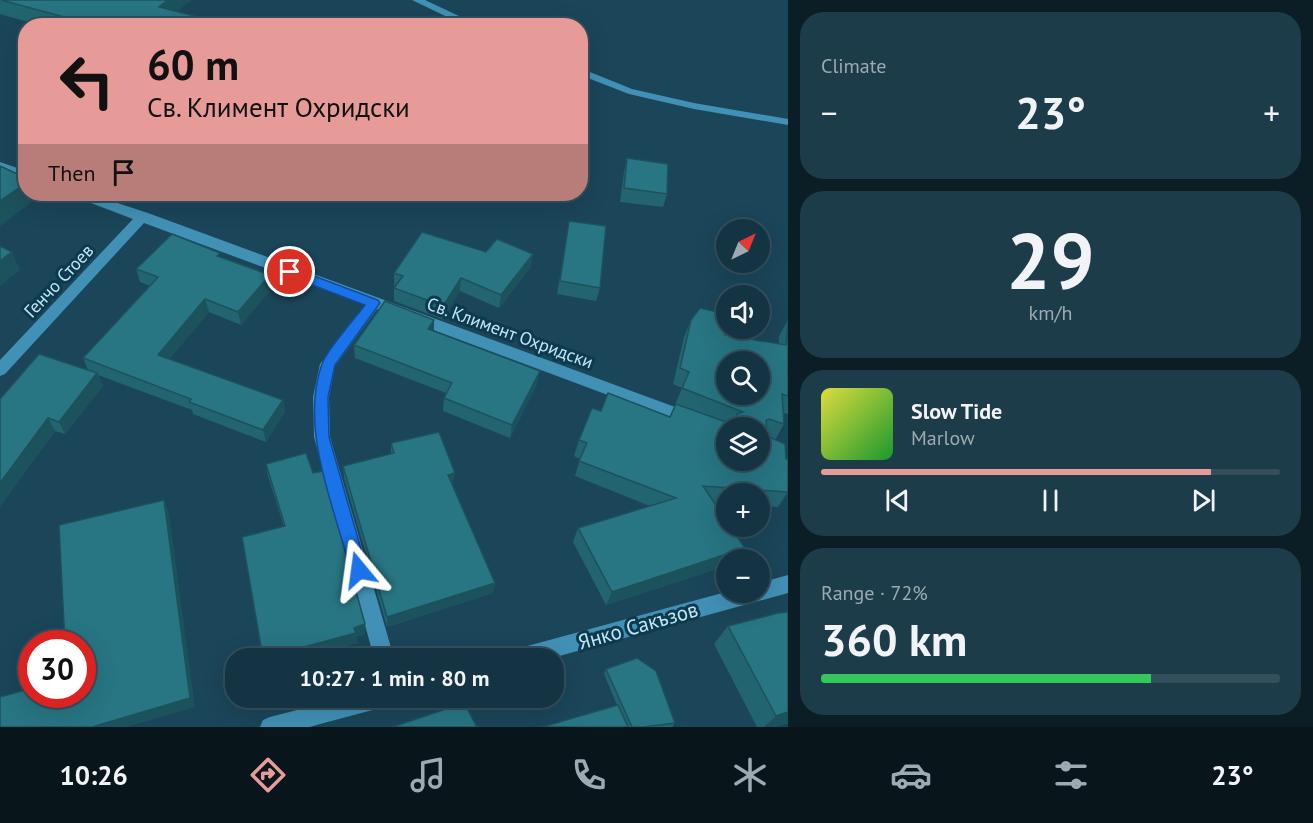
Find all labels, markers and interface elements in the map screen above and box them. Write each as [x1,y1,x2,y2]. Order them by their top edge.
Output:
text: 60 m [147,37,239,92]
icon: left [48,42,126,120]
text: Climate [821,53,887,79]
text: 23° [1015,83,1086,141]
text: Св. Климент Охридски [147,90,410,124]
text: − [821,91,838,134]
text: + [1263,91,1280,134]
icon: arrive [107,156,140,189]
text: Then [48,159,95,187]
text: 29 [1006,210,1095,311]
north arrow [716,219,770,273]
map controls [716,219,770,603]
street label: Генчо Стоев [19,239,98,322]
pin [264,246,315,297]
icon: arrive [273,255,306,288]
button: sound [716,285,770,339]
street label: Св. Климент Охридски [424,292,596,373]
text: km/h [1029,300,1072,326]
button: search [716,351,770,405]
text: Slow Tide [911,397,1002,425]
button: layers [716,417,770,471]
text: Marlow [911,425,975,451]
button: + [716,483,770,537]
icon: previous [881,484,914,517]
icon: pause [1034,484,1067,517]
icon: next [1187,484,1220,517]
position arrow [327,538,391,602]
button: − [716,549,770,603]
text: Range · 72% [821,580,928,606]
street label: Янко Сакъзов [575,595,701,656]
text: 360 km [821,610,967,668]
speed limit sign: 30 [18,630,96,708]
text: 10:27 · 1 min · 80 m [300,664,489,692]
icon: directions [247,754,289,796]
icon: music [407,754,449,796]
icon: phone [568,754,610,796]
icon: climate [729,754,771,796]
icon: car [890,754,932,796]
icon: filters [1050,754,1092,796]
text: 10:26 [59,758,128,792]
text: 23° [1211,758,1254,792]

